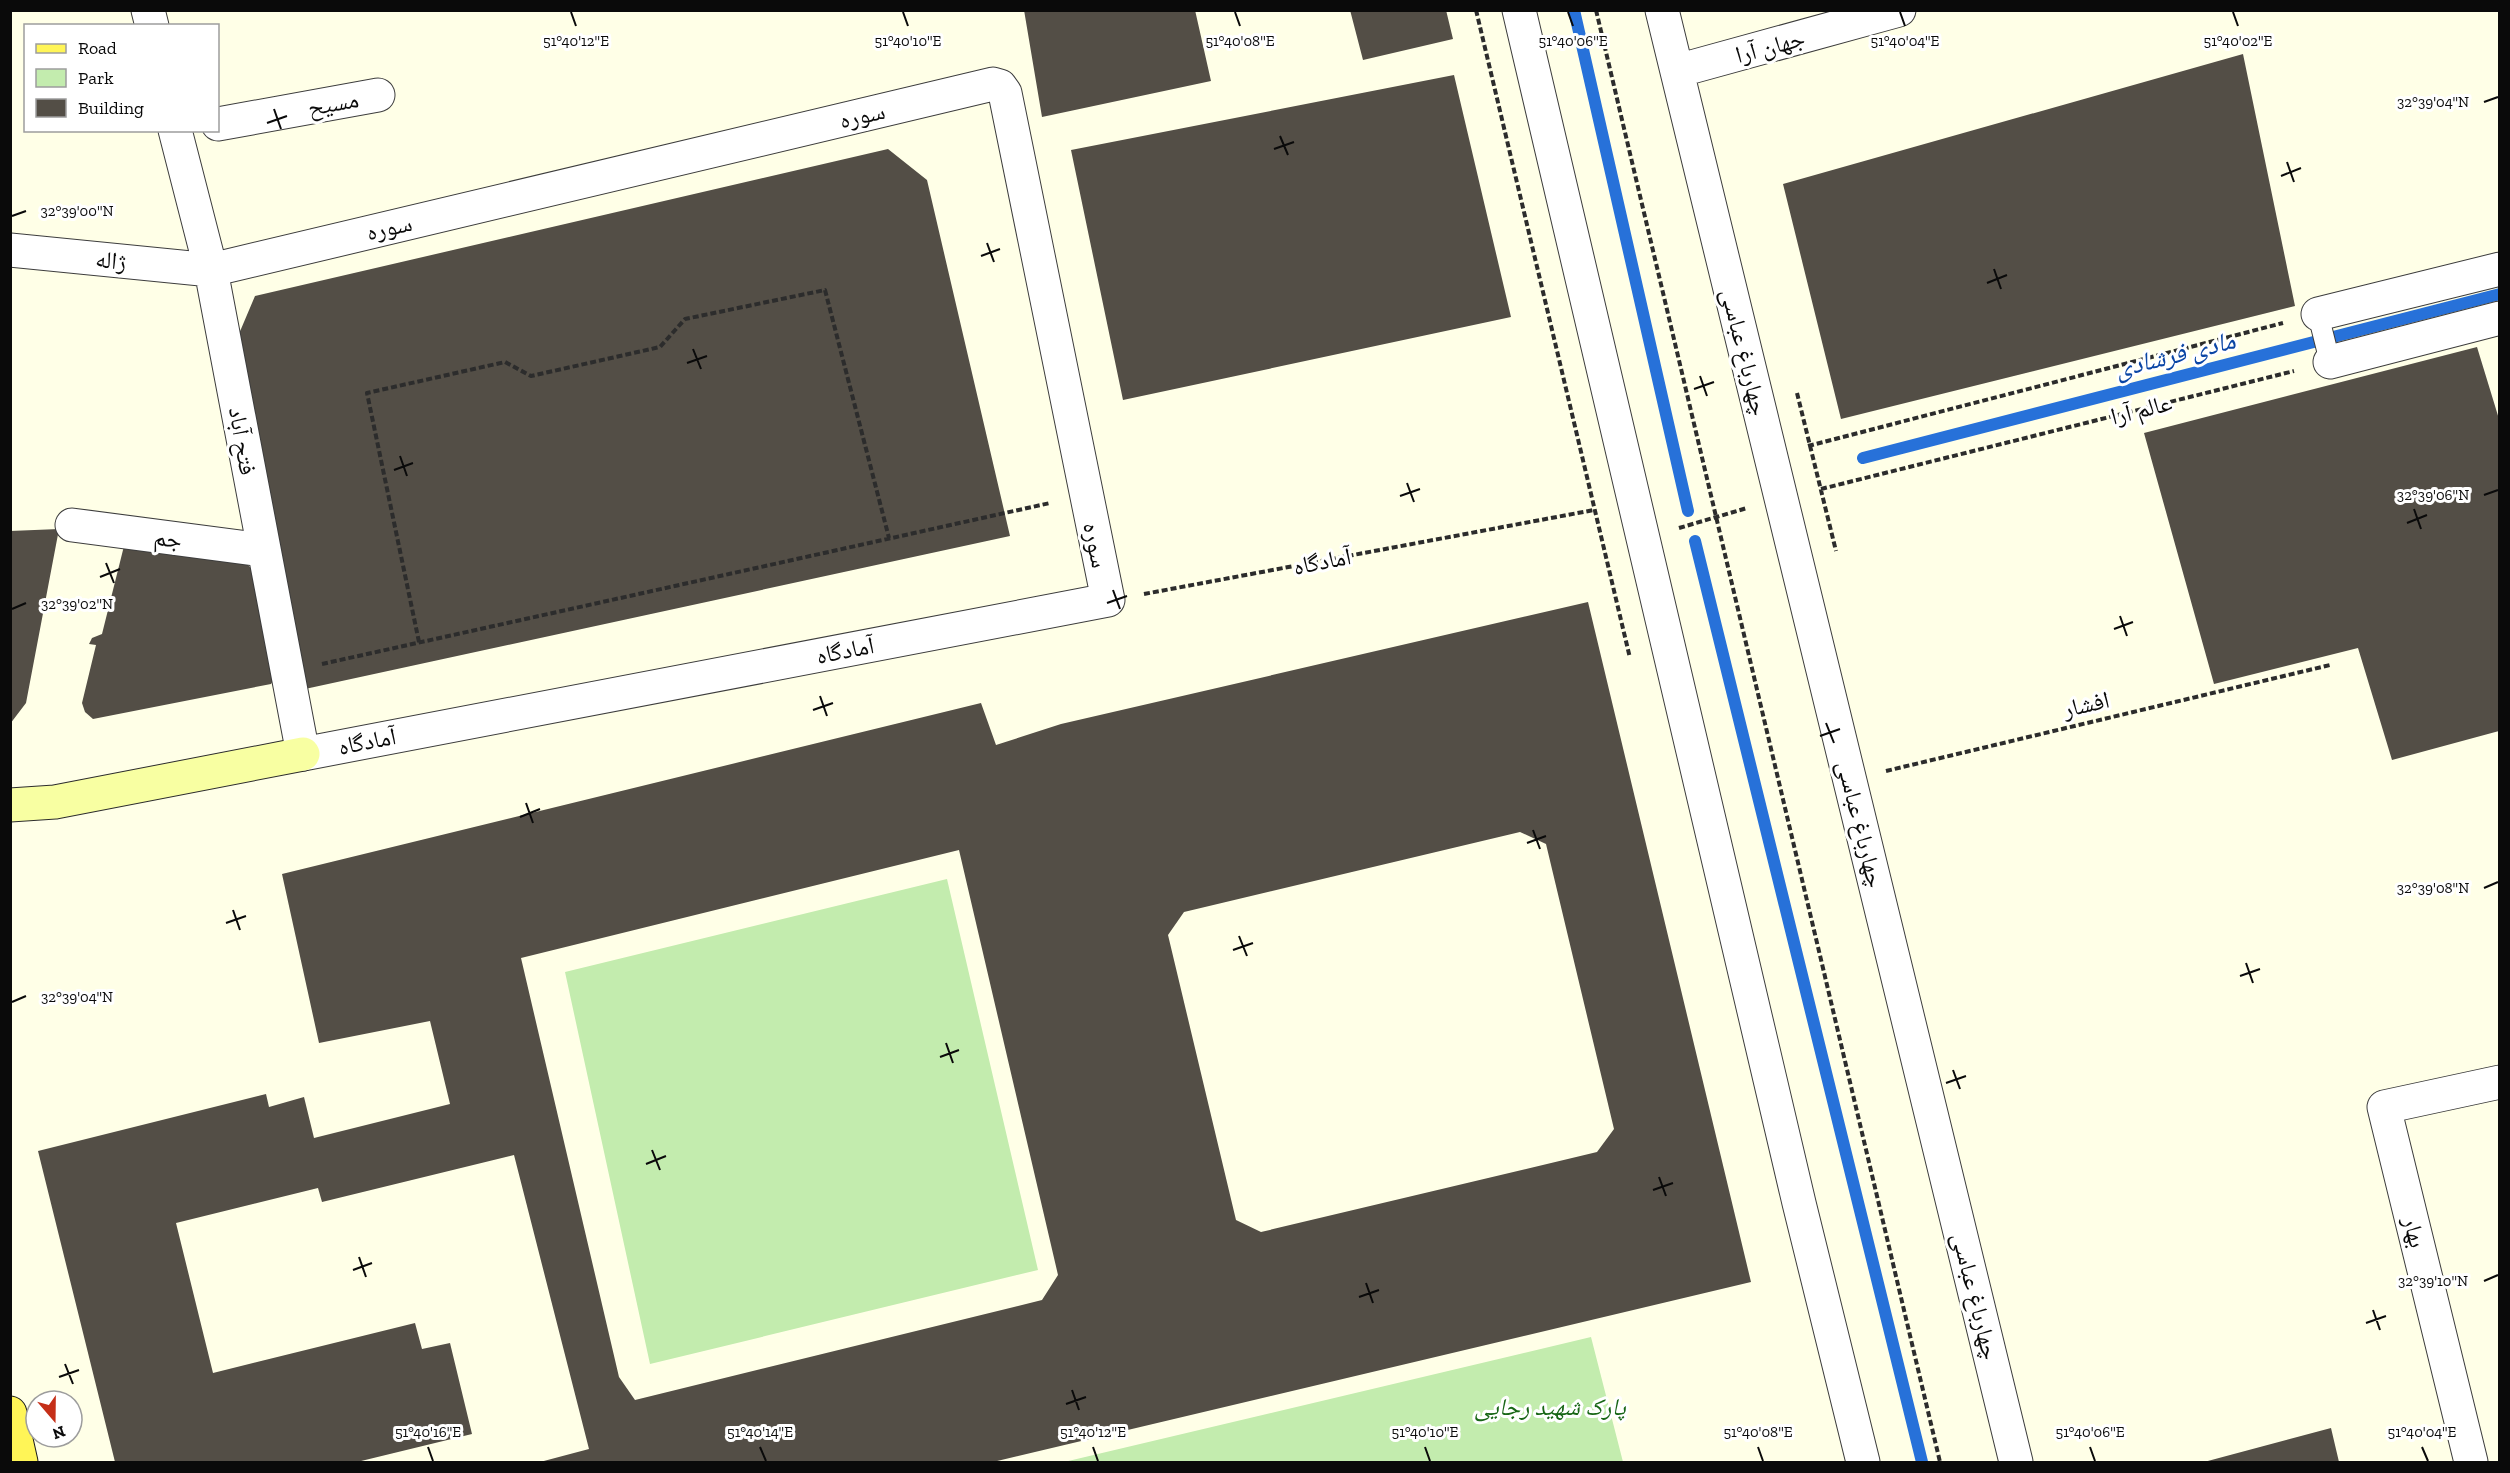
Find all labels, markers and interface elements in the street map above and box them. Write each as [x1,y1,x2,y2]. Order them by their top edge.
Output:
street label: جهان آرا [1732,23,1808,69]
legend [24,24,219,132]
text: 51°40'12"E [543,32,609,50]
text: 51°40'10"E [875,32,942,50]
text: 51°40'08"E [1205,32,1275,50]
text: 51°40'06"E [1538,32,1608,50]
text: 51°40'04"E [1871,32,1940,50]
text: 51°40'02"E [2204,32,2273,50]
text: Road [78,37,117,59]
text: Park [78,67,114,89]
street label: مسیح [305,84,361,123]
text: 32°39'04"N [2397,93,2469,111]
street label: سوره [836,96,888,134]
text: Building [78,97,144,119]
text: 32°39'00"N [40,202,114,220]
street label: سوره [363,208,415,246]
street label: ژاله [94,244,128,276]
street label: چهارباغ عباسی [1714,285,1775,419]
water label: مادی فرشادی [2111,324,2239,384]
street label: عالم آرا [2107,387,2175,433]
street label: فتح آباد [222,405,263,477]
text: 32°39'06"N [2397,486,2469,504]
street label: سوره [1077,519,1115,571]
street label: جم [152,522,184,556]
street label: آمادگاه [1291,541,1354,581]
text: 32°39'02"N [41,595,113,613]
street label: آمادگاه [814,630,877,670]
street label: افشار [2059,685,2112,724]
street label: آمادگاه [336,721,399,761]
street label: چهارباغ عباسی [1830,757,1891,891]
text: 32°39'08"N [2397,879,2469,897]
text: 32°39'04"N [41,988,113,1006]
street label: بهار [2397,1212,2433,1251]
street label: چهارباغ عباسی [1945,1229,2006,1363]
text: 32°39'10"N [2398,1272,2468,1290]
north arrow [24,1389,84,1449]
park label: پارک شهید رجایی [1474,1392,1627,1422]
text: N [50,1422,68,1444]
text: 51°40'16"E [395,1423,461,1441]
text: 51°40'14"E [727,1423,793,1441]
text: 51°40'12"E [1060,1423,1126,1441]
text: 51°40'10"E [1392,1423,1459,1441]
text: 51°40'08"E [1723,1423,1793,1441]
text: 51°40'06"E [2055,1423,2125,1441]
text: 51°40'04"E [2388,1423,2457,1441]

